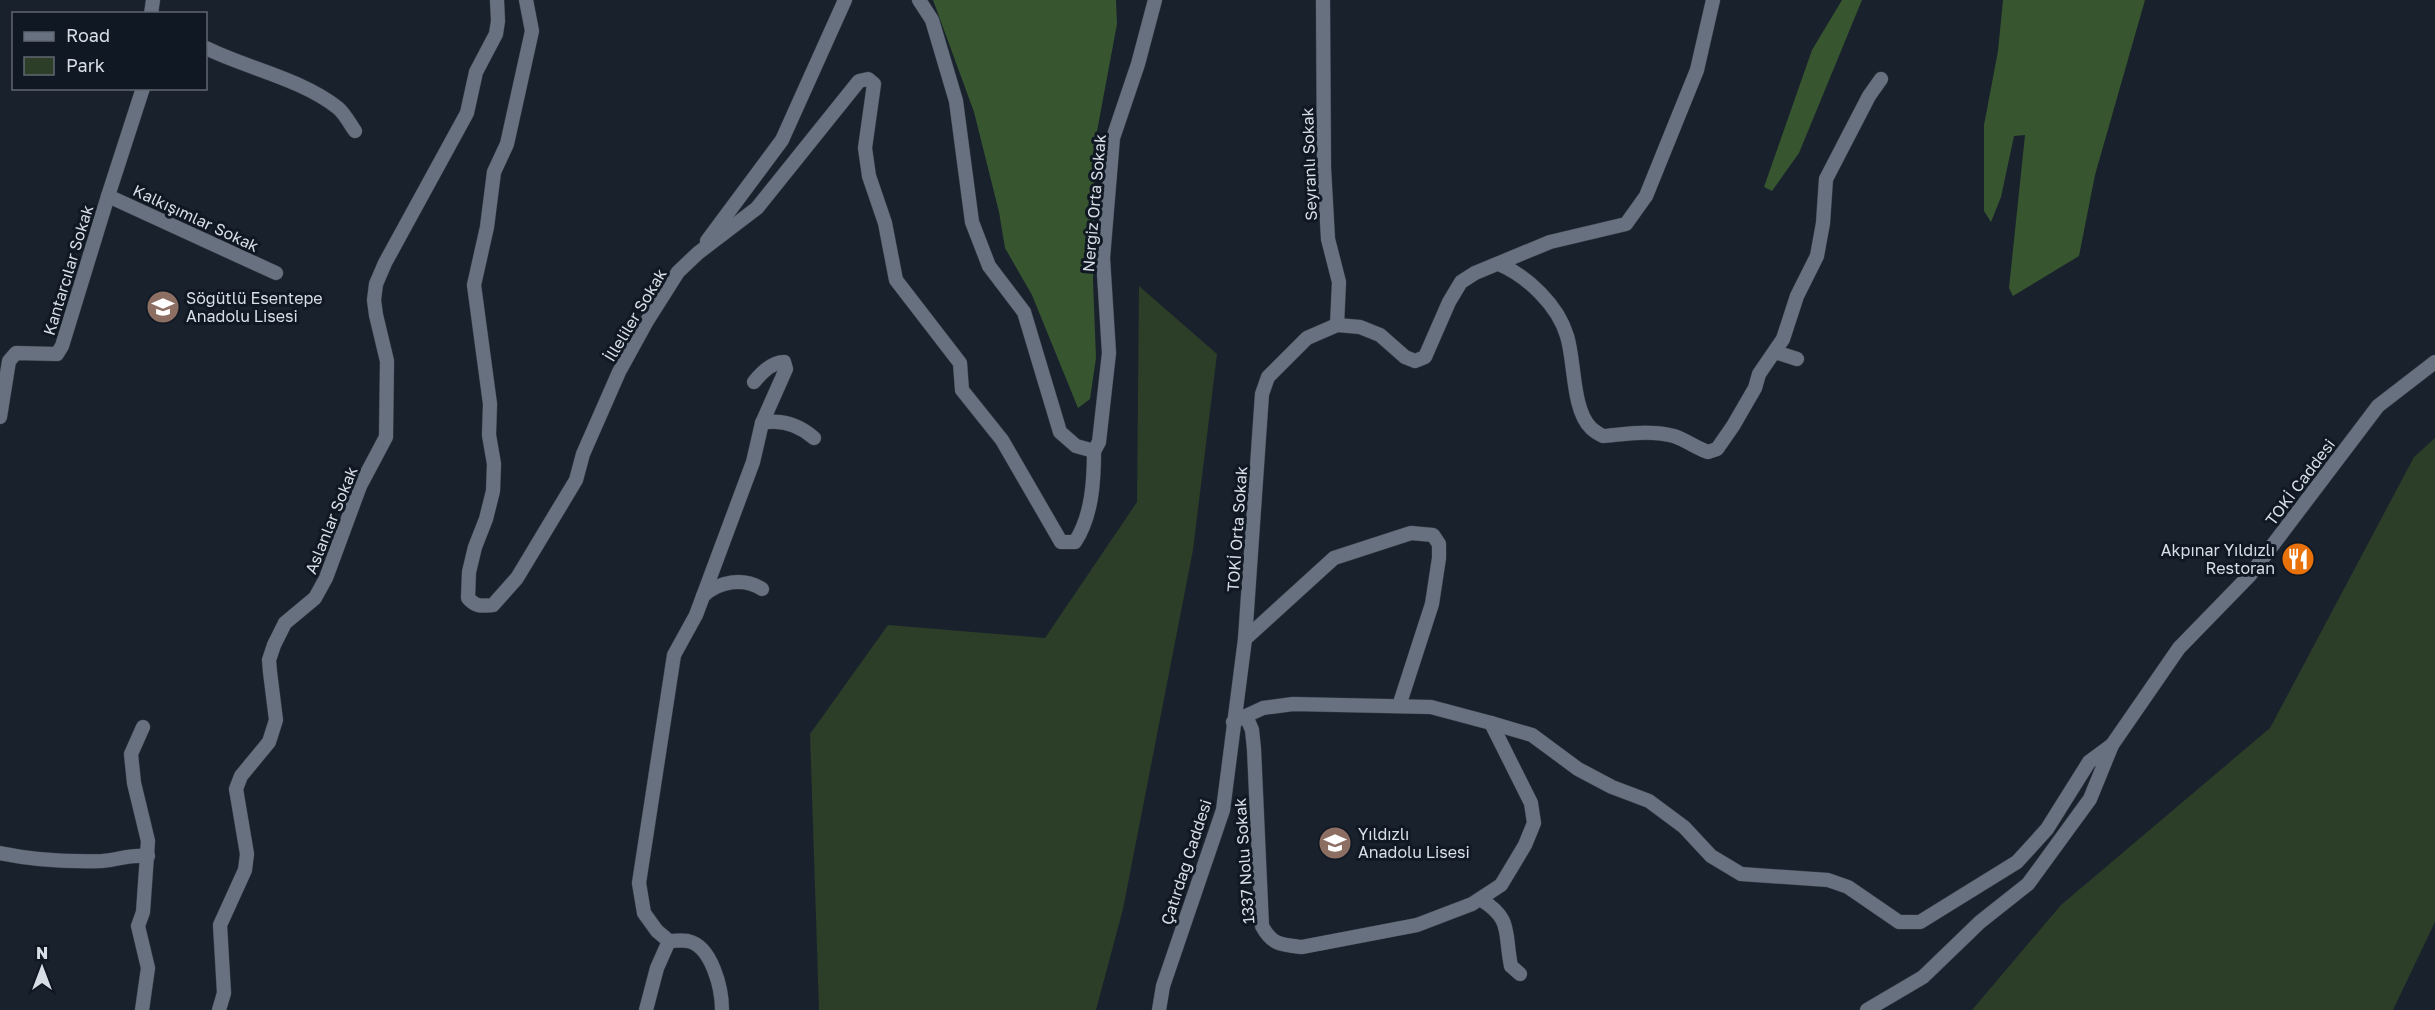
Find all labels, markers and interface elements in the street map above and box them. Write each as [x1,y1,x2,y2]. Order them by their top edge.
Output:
legend [12,12,207,90]
text: Road [66,24,110,46]
text: Park [66,54,105,76]
street label: Seyranlı Sokak [1297,107,1321,221]
street label: Nergiz Orta Sokak [1078,133,1110,273]
street label: Kalkışımlar Sokak [130,180,262,256]
street label: Kantarcılar Sokak [39,202,97,338]
street label: İlleliler Sokak [599,265,671,365]
place label: Söğütlü Esentepe Anadolu Lisesi [186,288,323,326]
school or university icon: Söğütlü Esentepe Anadolu Lisesi [145,289,181,325]
street label: TOKİ Caddesi [2261,435,2339,529]
street label: Aslanlar Sokak [300,463,362,577]
street label: TOKİ Orta Sokak [1223,465,1251,593]
place label: Akpınar Yıldızlı Restoran [2161,540,2275,578]
restaurant icon: Akpınar Yıldızlı Restoran [2280,541,2316,577]
street label: Çatırdağ Caddesi [1156,797,1216,927]
street label: 1337 Nolu Sokak [1230,797,1258,925]
place label: Yıldızlı Anadolu Lisesi [1358,824,1470,862]
school or university icon: Yıldızlı Anadolu Lisesi [1317,825,1353,861]
north arrow [12,938,72,998]
text: N [36,943,48,963]

